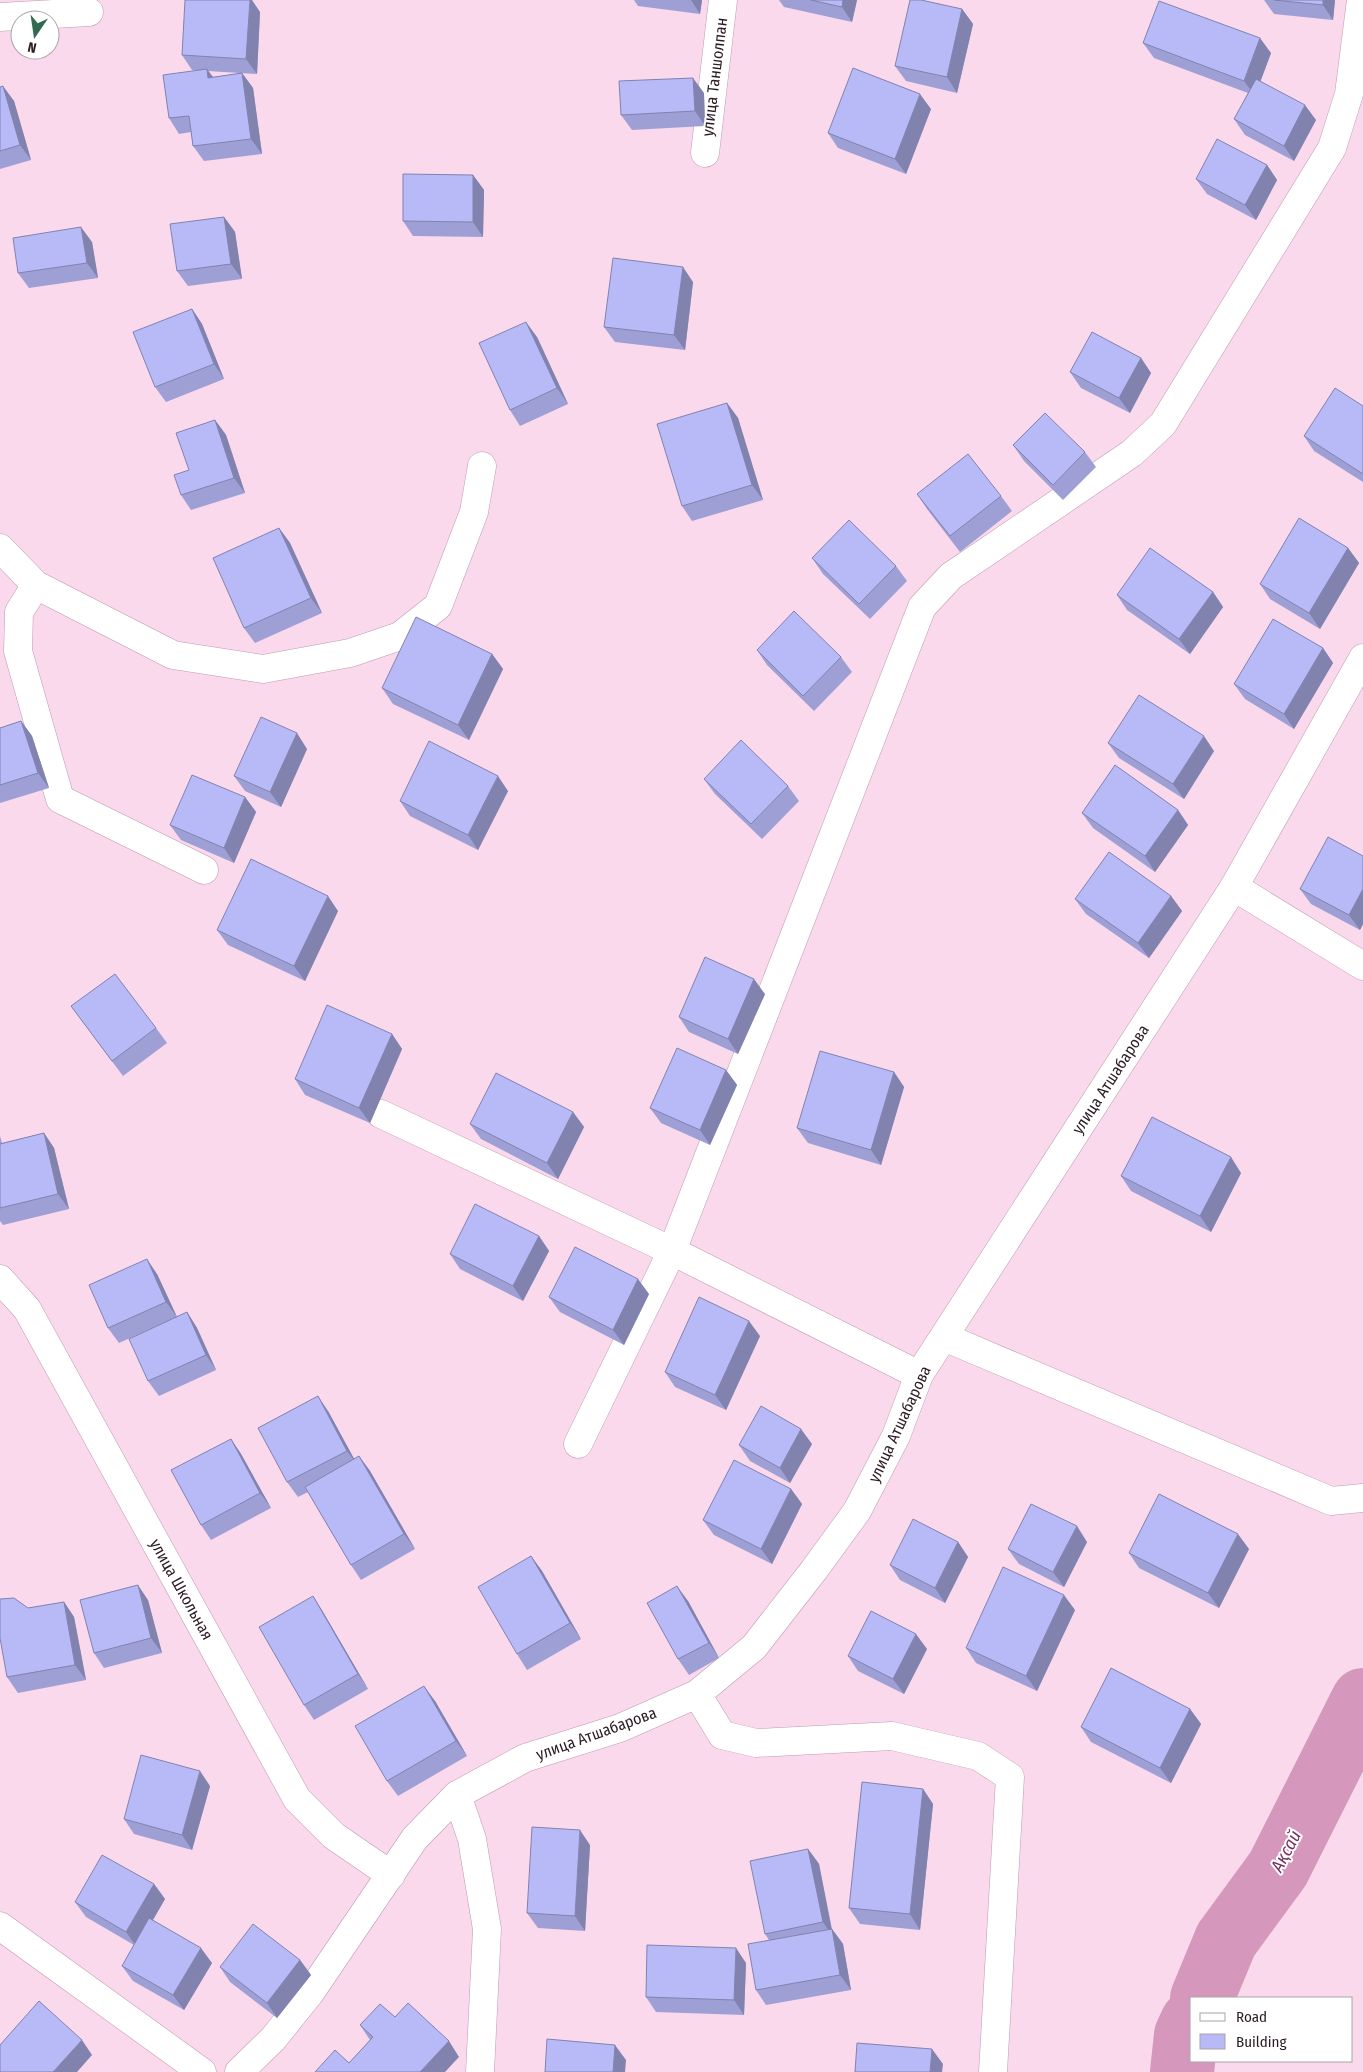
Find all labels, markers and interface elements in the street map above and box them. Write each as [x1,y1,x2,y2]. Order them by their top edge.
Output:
north arrow [10,10,60,60]
street label: улица Таншолпан [698,17,731,138]
text: N [26,38,38,56]
street label: улица Атшабарова [1068,1021,1153,1138]
street label: улица Атшабарова [864,1363,935,1486]
street label: улица Школьная [146,1535,217,1643]
street label: улица Атшабарова [533,1703,659,1764]
water label: Ақсай [1265,1826,1306,1876]
legend [1190,1997,1353,2062]
text: Road [1236,2008,1267,2026]
text: Building [1236,2033,1287,2051]

